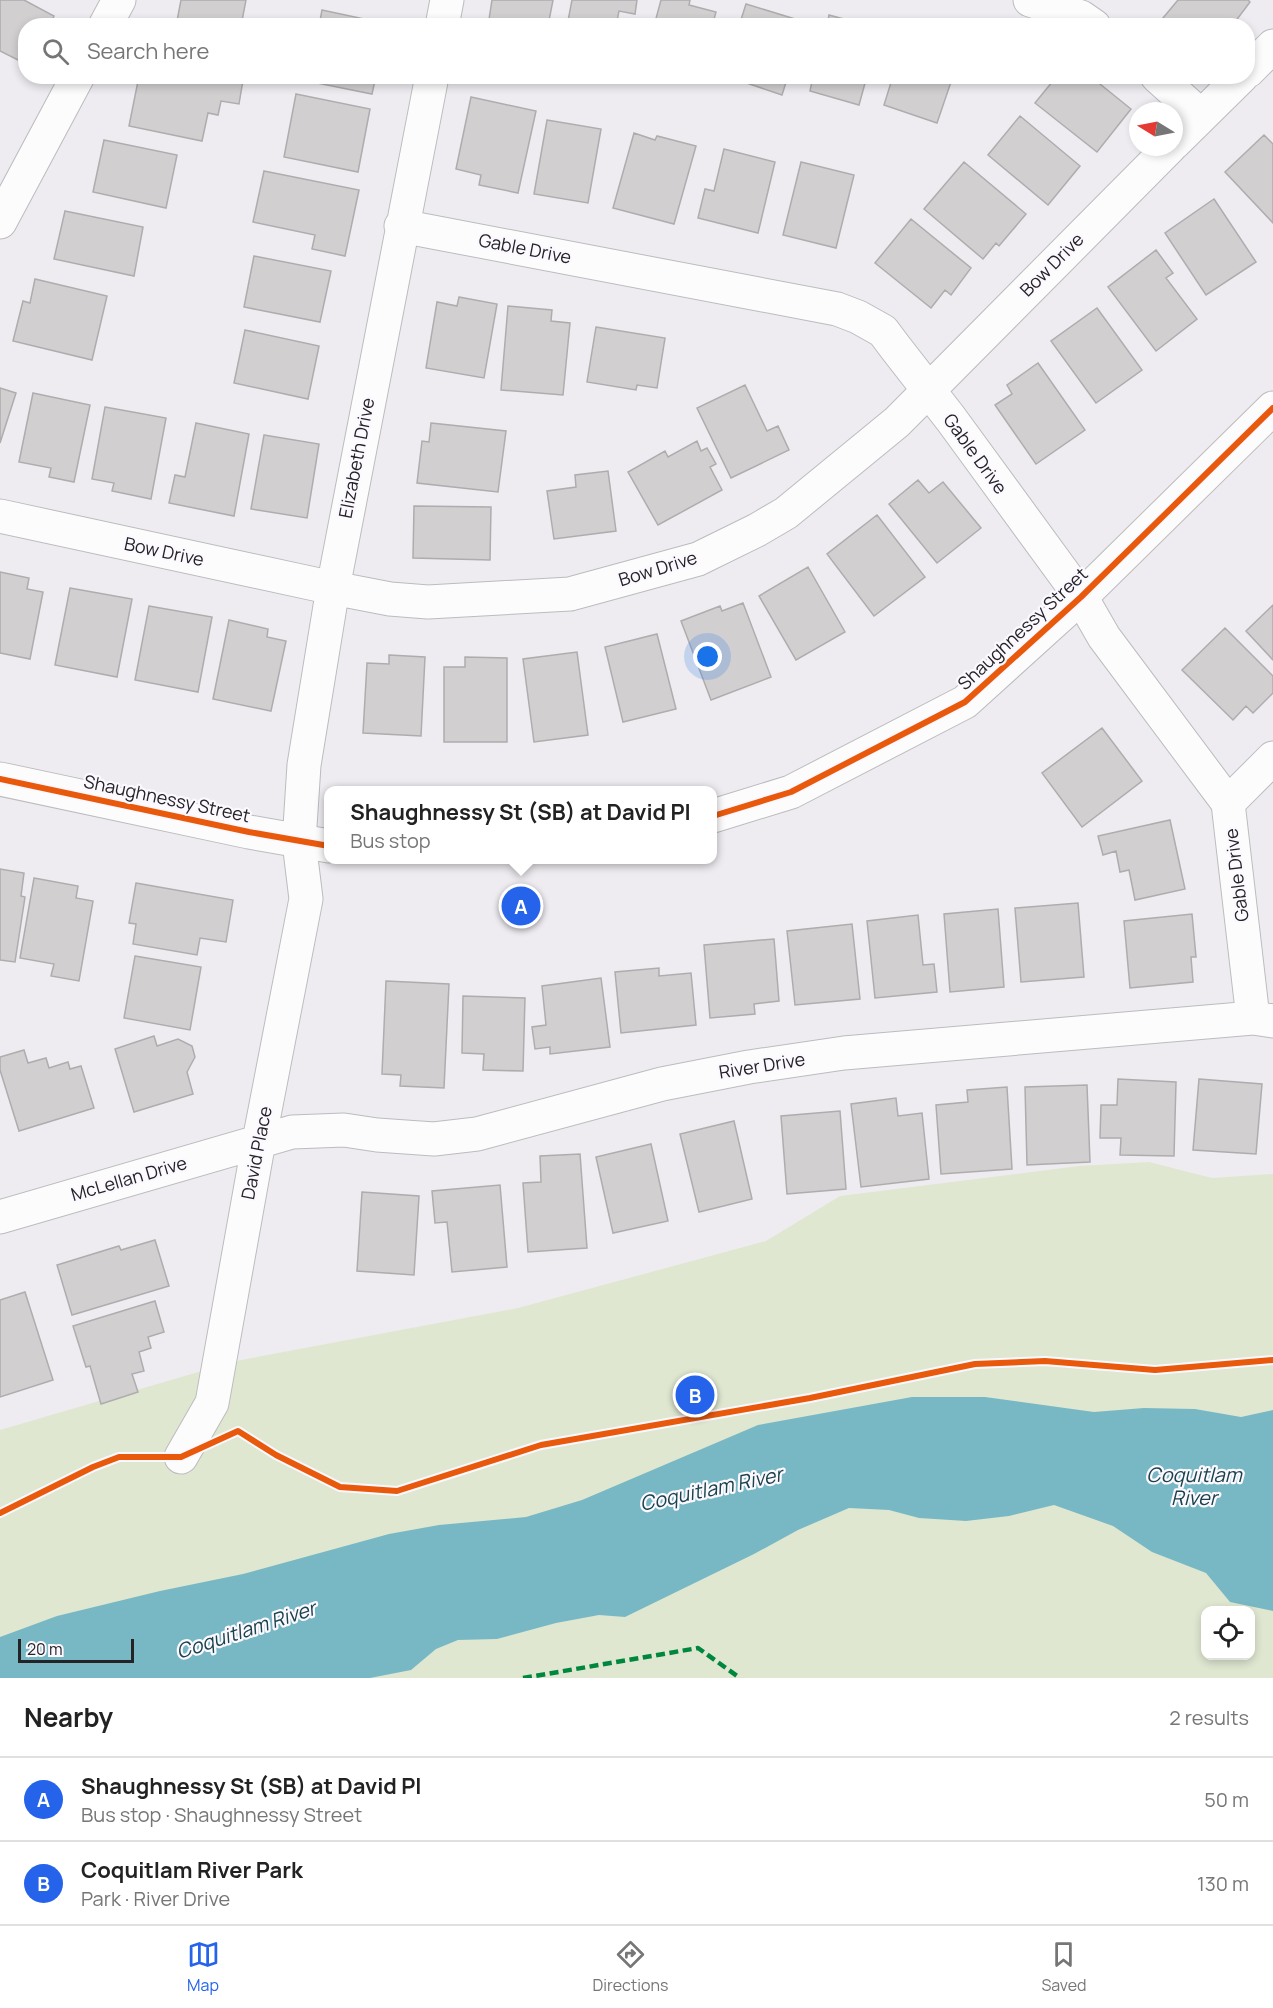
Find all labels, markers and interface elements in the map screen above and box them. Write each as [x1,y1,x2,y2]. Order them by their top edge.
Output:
search box [18,18,1255,84]
icon: search [39,35,72,68]
text: Search here [87,36,209,66]
north arrow [1129,102,1183,156]
street label: Gable Drive [477,227,574,269]
street label: Bow Drive [1014,227,1088,301]
street label: Elizabeth Drive [333,395,379,520]
street label: Gable Drive [939,408,1013,498]
street label: Bow Drive [122,531,206,571]
street label: Bow Drive [616,545,700,591]
street label: Shaughnessy Street [952,562,1092,695]
your location [693,642,722,671]
street label: Shaughnessy Street [82,769,253,827]
popup [324,786,717,864]
text: Shaughnessy St (SB) at David Pl [350,797,691,827]
text: Bus stop [350,827,431,854]
street label: Gable Drive [1218,827,1254,923]
pin: A [502,884,540,928]
street label: River Drive [717,1046,807,1084]
street label: David Place [235,1104,277,1202]
street label: McLellan Drive [68,1150,190,1206]
pin: B [676,1372,714,1418]
water label: Coquitlam River [637,1460,787,1517]
water label: Coquitlam River [1146,1461,1244,1511]
water label: Coquitlam River [173,1593,322,1665]
map controls [1201,1606,1255,1660]
button: locate [1201,1606,1255,1660]
scale bar [18,1636,134,1664]
text: 20 m [27,1638,63,1660]
text: Nearby [24,1699,113,1735]
text: 2 results [1169,1704,1249,1731]
text: Shaughnessy St (SB) at David Pl [81,1771,422,1801]
text: A [37,1786,50,1813]
text: 50 m [1204,1786,1249,1813]
text: Bus stop · Shaughnessy Street [81,1801,362,1828]
text: Coquitlam River Park [81,1855,303,1885]
text: B [37,1870,50,1897]
text: 130 m [1197,1870,1249,1897]
text: Park · River Drive [81,1885,230,1912]
tab: Map [187,1938,220,1996]
tab: Directions [593,1938,668,1996]
tab: Saved [1041,1938,1086,1996]

